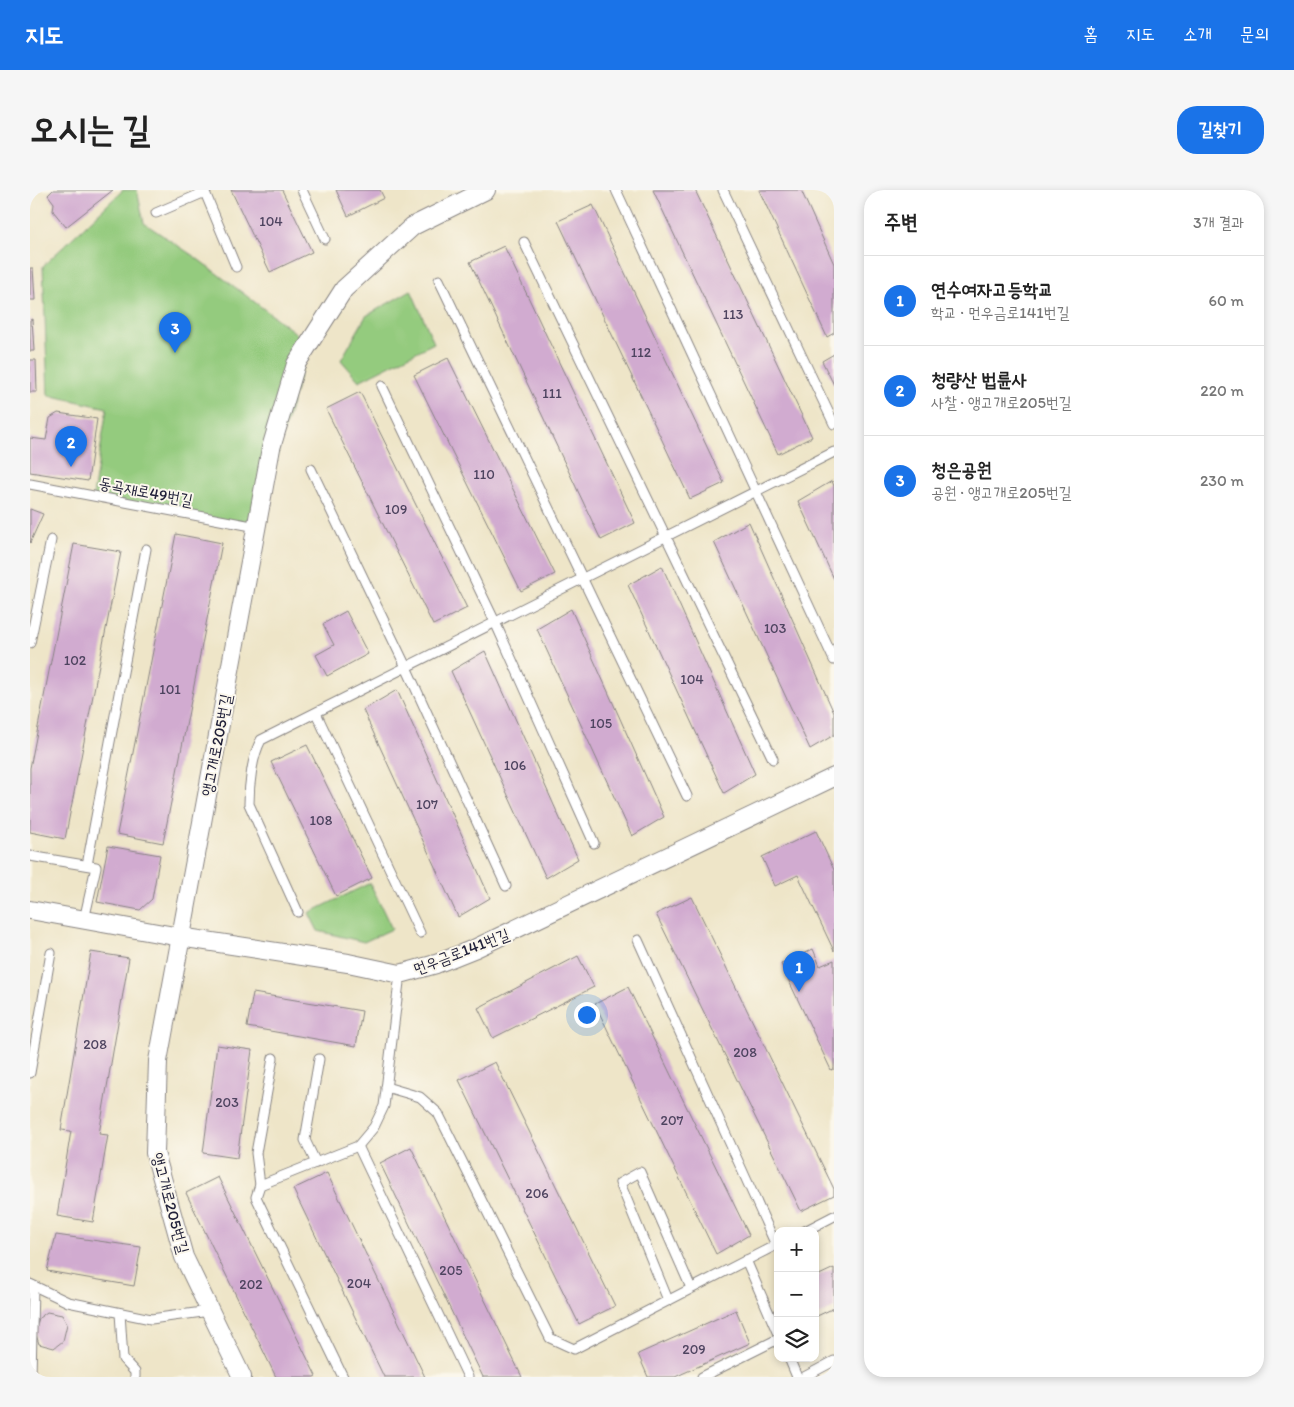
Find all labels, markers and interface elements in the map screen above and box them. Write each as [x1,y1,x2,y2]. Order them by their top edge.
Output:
text: 지도 [25,20,64,49]
text: 홈 [1084,23,1098,45]
text: 지도 [1126,23,1155,45]
text: 소개 [1183,23,1212,45]
text: 문의 [1240,23,1269,45]
button: 길찾기 [1177,106,1264,154]
text: 오시는 길 [30,108,151,150]
text: 주변 [884,209,918,234]
house number: 104 [259,213,283,230]
text: 3개 결과 [1193,213,1244,232]
text: 연수여자고등학교 [931,278,1053,301]
text: 1 [896,291,904,310]
text: 60 m [1209,291,1244,310]
text: 학교 · 먼우금로141번길 [931,303,1070,322]
house number: 113 [723,306,744,323]
pin: 3 [159,312,191,353]
house number: 112 [631,344,652,361]
text: 청량산 법륜사 [931,368,1027,391]
text: 2 [896,381,904,400]
text: 220 m [1200,381,1244,400]
house number: 111 [542,385,562,402]
text: 사찰 · 앵고개로205번길 [931,393,1072,412]
pin: 2 [55,426,87,467]
text: 청은공원 [931,458,992,481]
house number: 110 [473,466,495,483]
text: 3 [896,471,904,490]
text: 230 m [1200,471,1244,490]
street label: 동곡재로49번길 [97,473,195,510]
text: 공원 · 앵고개로205번길 [931,483,1072,502]
house number: 109 [385,501,407,518]
house number: 103 [764,620,787,637]
house number: 102 [64,652,87,669]
house number: 104 [680,671,704,688]
house number: 101 [159,681,181,698]
street label: 앵고개로205번길 [197,692,236,798]
house number: 105 [590,715,612,732]
house number: 106 [504,757,526,774]
house number: 107 [416,796,438,813]
house number: 108 [310,812,333,829]
street label: 먼우금로141번길 [410,924,512,979]
pin: 1 [783,951,815,992]
your location [574,1002,600,1028]
house number: 208 [83,1036,107,1053]
house number: 208 [733,1044,757,1061]
house number: 203 [215,1094,239,1111]
house number: 207 [661,1112,684,1129]
street label: 앵고개로205번길 [148,1150,193,1256]
house number: 206 [525,1185,549,1202]
map controls [774,1227,819,1362]
button: + [774,1227,819,1272]
house number: 205 [439,1262,463,1279]
button: − [774,1272,819,1317]
house number: 204 [347,1275,372,1292]
house number: 202 [239,1276,263,1293]
button: layers [774,1317,819,1362]
house number: 209 [682,1341,706,1358]

